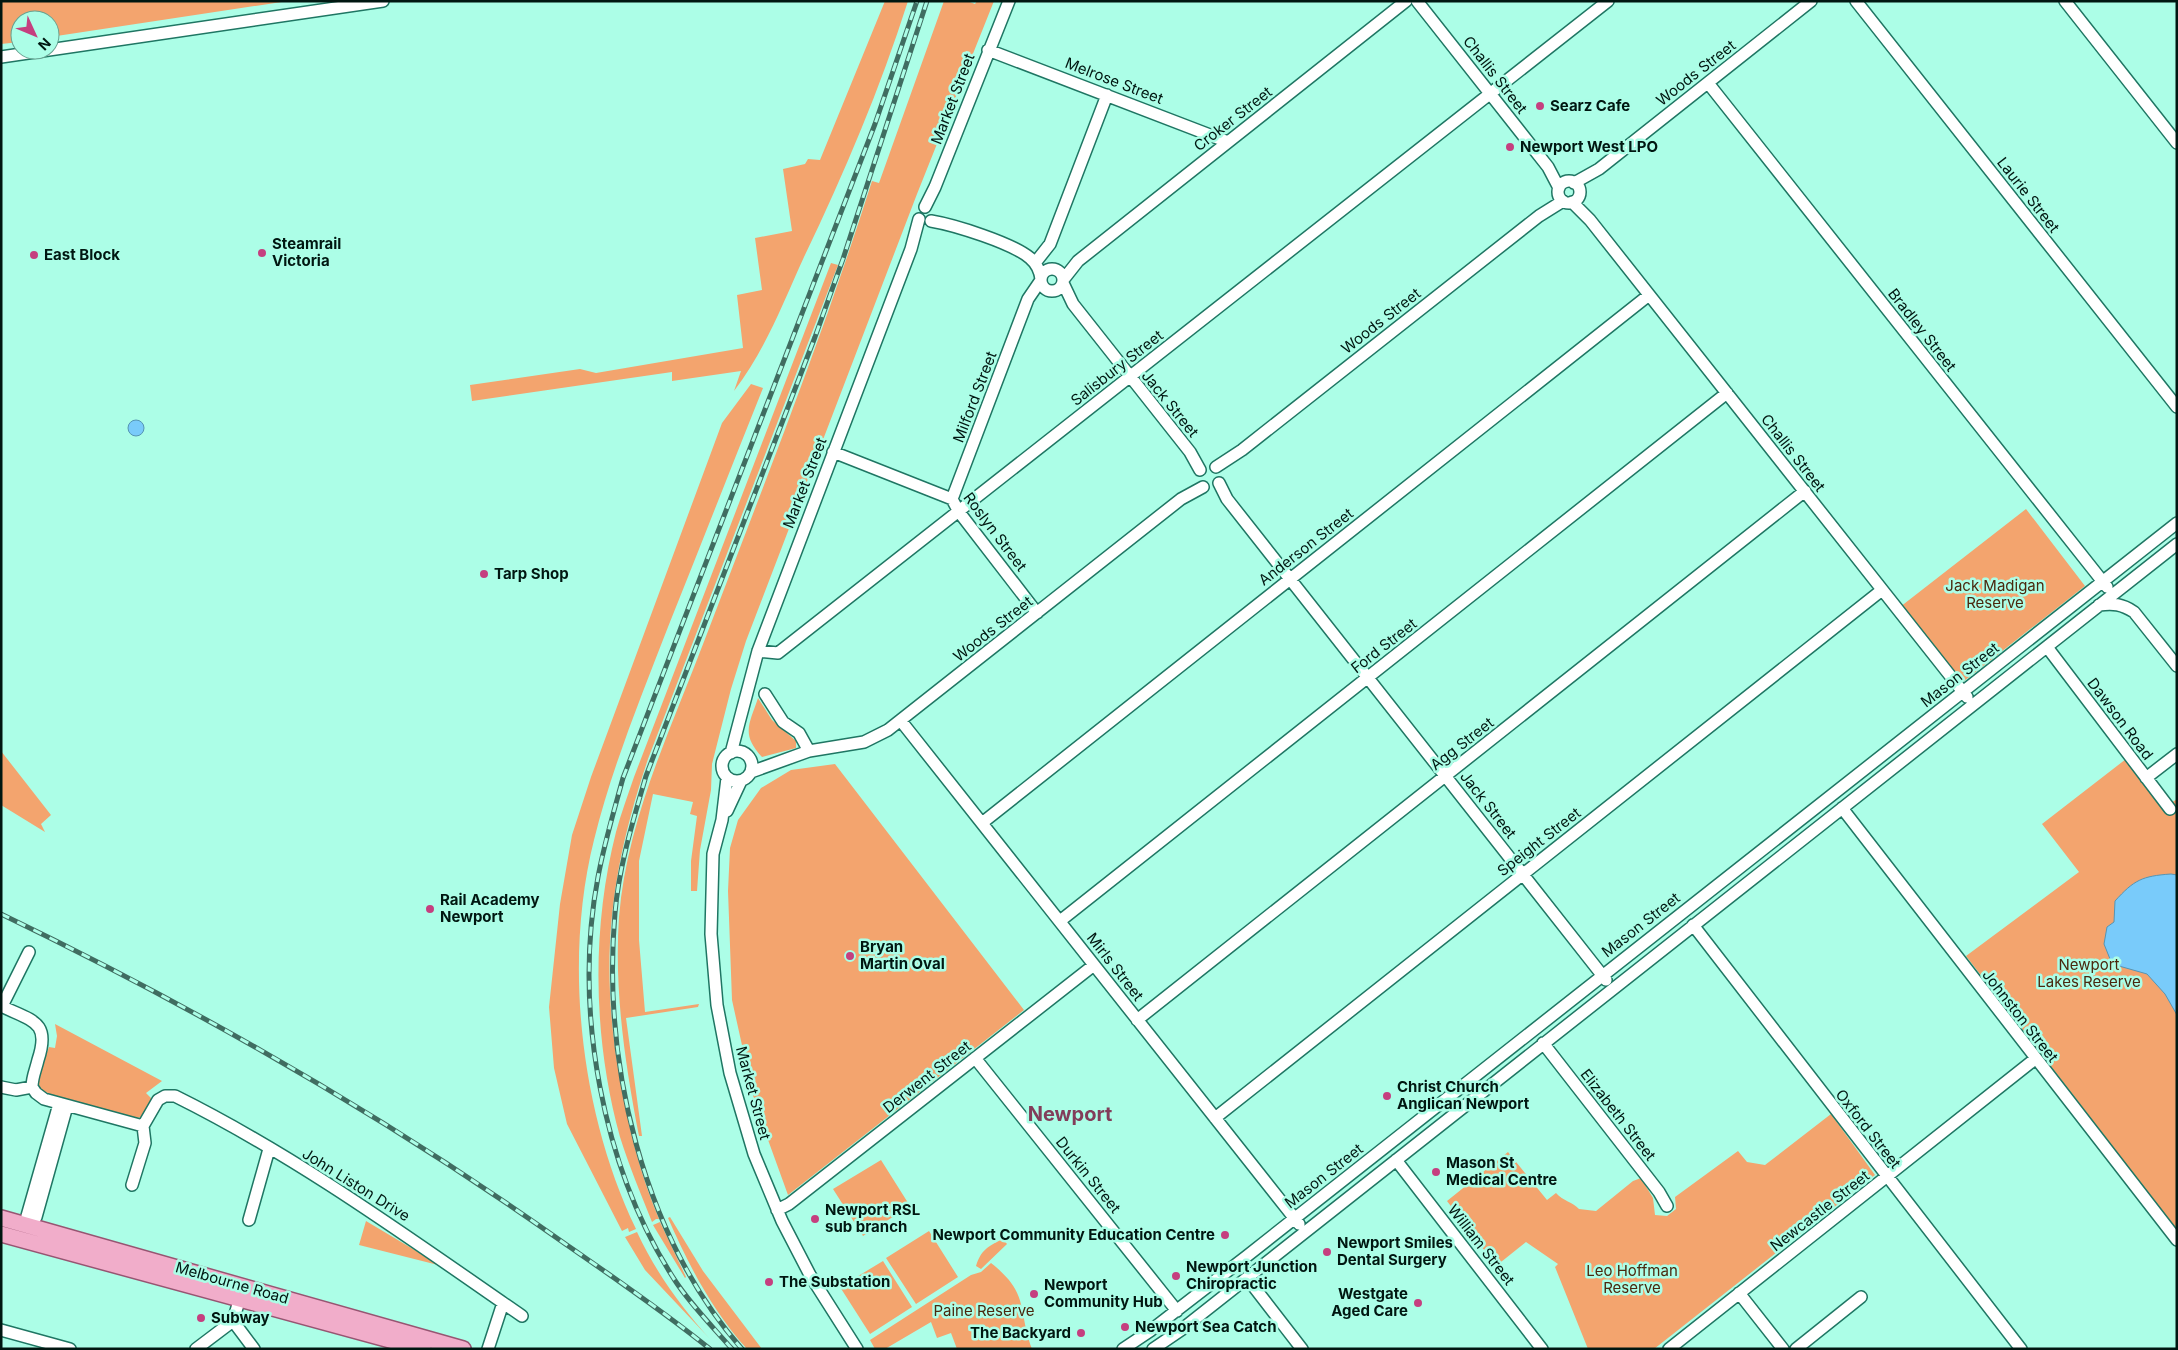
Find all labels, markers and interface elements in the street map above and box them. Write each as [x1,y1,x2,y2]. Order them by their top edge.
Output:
north arrow [10,10,60,60]
street label: Challis Street [1459,32,1532,117]
text: N [35,35,55,54]
street label: Woods Street [1652,36,1739,110]
street label: Market Street [926,51,979,147]
street label: Melrose Street [1062,53,1166,108]
street label: Croker Street [1190,82,1276,155]
place label: Searz Cafe [1550,96,1630,115]
marker: Searz Cafe [1534,100,1546,112]
place label: Newport West LPO [1520,137,1658,156]
marker: Newport West LPO [1504,141,1516,153]
street label: Laurie Street [1993,153,2064,236]
place label: Steamrail Victoria [272,234,341,270]
place label: East Block [44,245,120,264]
marker: Steamrail Victoria [256,247,268,259]
marker: East Block [28,249,40,261]
street label: Woods Street [1337,284,1424,358]
street label: Bradley Street [1884,284,1961,375]
street label: Salisbury Street [1067,326,1167,410]
street label: Milford Street [948,349,1001,445]
street label: Jack Street [1138,366,1203,441]
street label: Challis Street [1757,410,1830,495]
street label: Market Street [778,435,831,531]
street label: Roslyn Street [960,488,1031,575]
street label: Anderson Street [1254,504,1357,590]
place label: Tarp Shop [494,564,569,583]
marker: Tarp Shop [478,568,490,580]
park label: Jack Madigan Reserve [1945,576,2045,612]
street label: Woods Street [949,592,1036,666]
street label: Ford Street [1347,614,1420,677]
street label: Mason Street [1917,638,2003,711]
street label: Dawson Road [2083,674,2157,763]
street label: Agg Street [1426,713,1497,774]
street label: Jack Street [1456,767,1521,842]
street label: Speight Street [1493,803,1584,880]
street label: Mason Street [1598,888,1684,961]
place label: Rail Academy Newport [440,890,540,926]
marker: Rail Academy Newport [424,903,436,915]
street label: Mirls Street [1083,929,1148,1005]
place label: Bryan Martin Oval [860,937,945,973]
marker: Bryan Martin Oval [844,950,856,962]
park label: Newport Lakes Reserve [2037,955,2141,991]
street label: Johnston Street [1978,966,2063,1066]
street label: Derwent Street [879,1036,975,1117]
street label: Market Street [732,1044,775,1142]
street label: Elizabeth Street [1577,1065,1660,1164]
place label: Christ Church Anglican Newport [1397,1077,1530,1113]
street label: Oxford Street [1832,1085,1905,1172]
marker: Christ Church Anglican Newport [1381,1090,1393,1102]
district label: Newport [1028,1102,1112,1126]
street label: Durkin Street [1052,1133,1125,1217]
street label: Mason Street [1281,1139,1367,1212]
street label: John Liston Drive [299,1144,414,1225]
place label: Mason St Medical Centre [1446,1153,1557,1189]
marker: Mason St Medical Centre [1430,1166,1442,1178]
street label: Newcastle Street [1766,1166,1873,1255]
place label: Newport RSL sub branch [825,1200,920,1236]
street label: William Street [1444,1200,1519,1289]
marker: Newport RSL sub branch [809,1213,821,1225]
place label: Newport Community Education Centre [932,1225,1215,1244]
marker: Newport Community Education Centre [1219,1229,1231,1241]
place label: Newport Smiles Dental Surgery [1337,1233,1453,1269]
marker: Newport Smiles Dental Surgery [1321,1246,1333,1258]
street label: Melbourne Road [173,1257,291,1308]
place label: Newport Junction Chiropractic [1186,1257,1317,1293]
park label: Leo Hoffman Reserve [1586,1261,1678,1297]
marker: Newport Junction Chiropractic [1170,1270,1182,1282]
place label: The Substation [779,1272,890,1291]
place label: Newport Community Hub [1044,1275,1163,1311]
marker: The Substation [763,1276,775,1288]
place label: Westgate Aged Care [1331,1284,1408,1320]
marker: Newport Community Hub [1028,1288,1040,1300]
marker: Westgate Aged Care [1412,1297,1424,1309]
park label: Paine Reserve [933,1301,1035,1320]
place label: Subway [211,1308,270,1327]
marker: Subway [195,1312,207,1324]
place label: Newport Sea Catch [1135,1317,1277,1336]
marker: Newport Sea Catch [1119,1321,1131,1333]
place label: The Backyard [970,1323,1071,1342]
marker: The Backyard [1075,1327,1087,1339]

